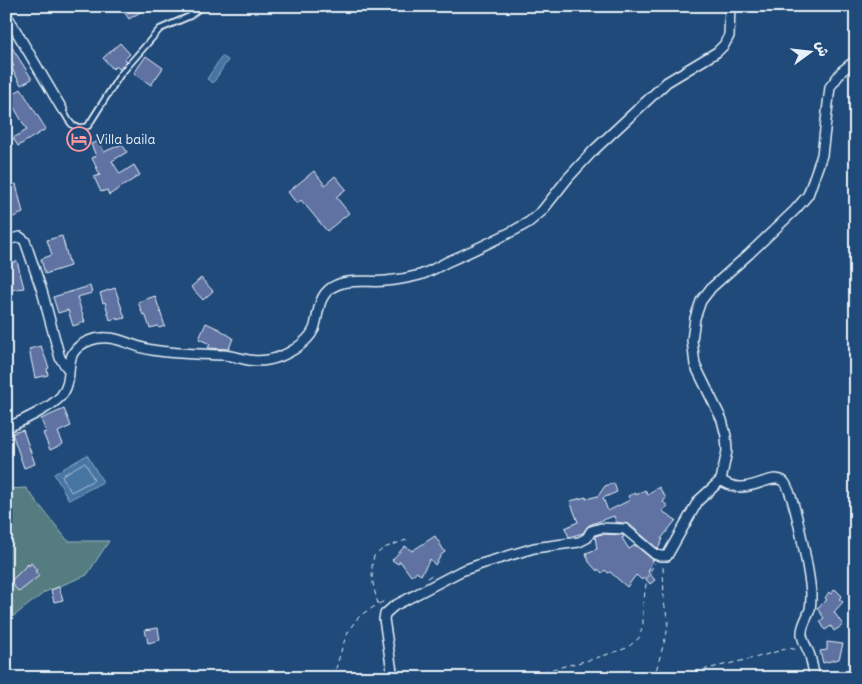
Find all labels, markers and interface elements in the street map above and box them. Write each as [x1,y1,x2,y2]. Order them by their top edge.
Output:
north arrow [784,28,834,78]
text: ش [812,39,833,58]
hotel icon: Villa baila [66,126,92,152]
place label: Villa baila [96,130,155,148]

